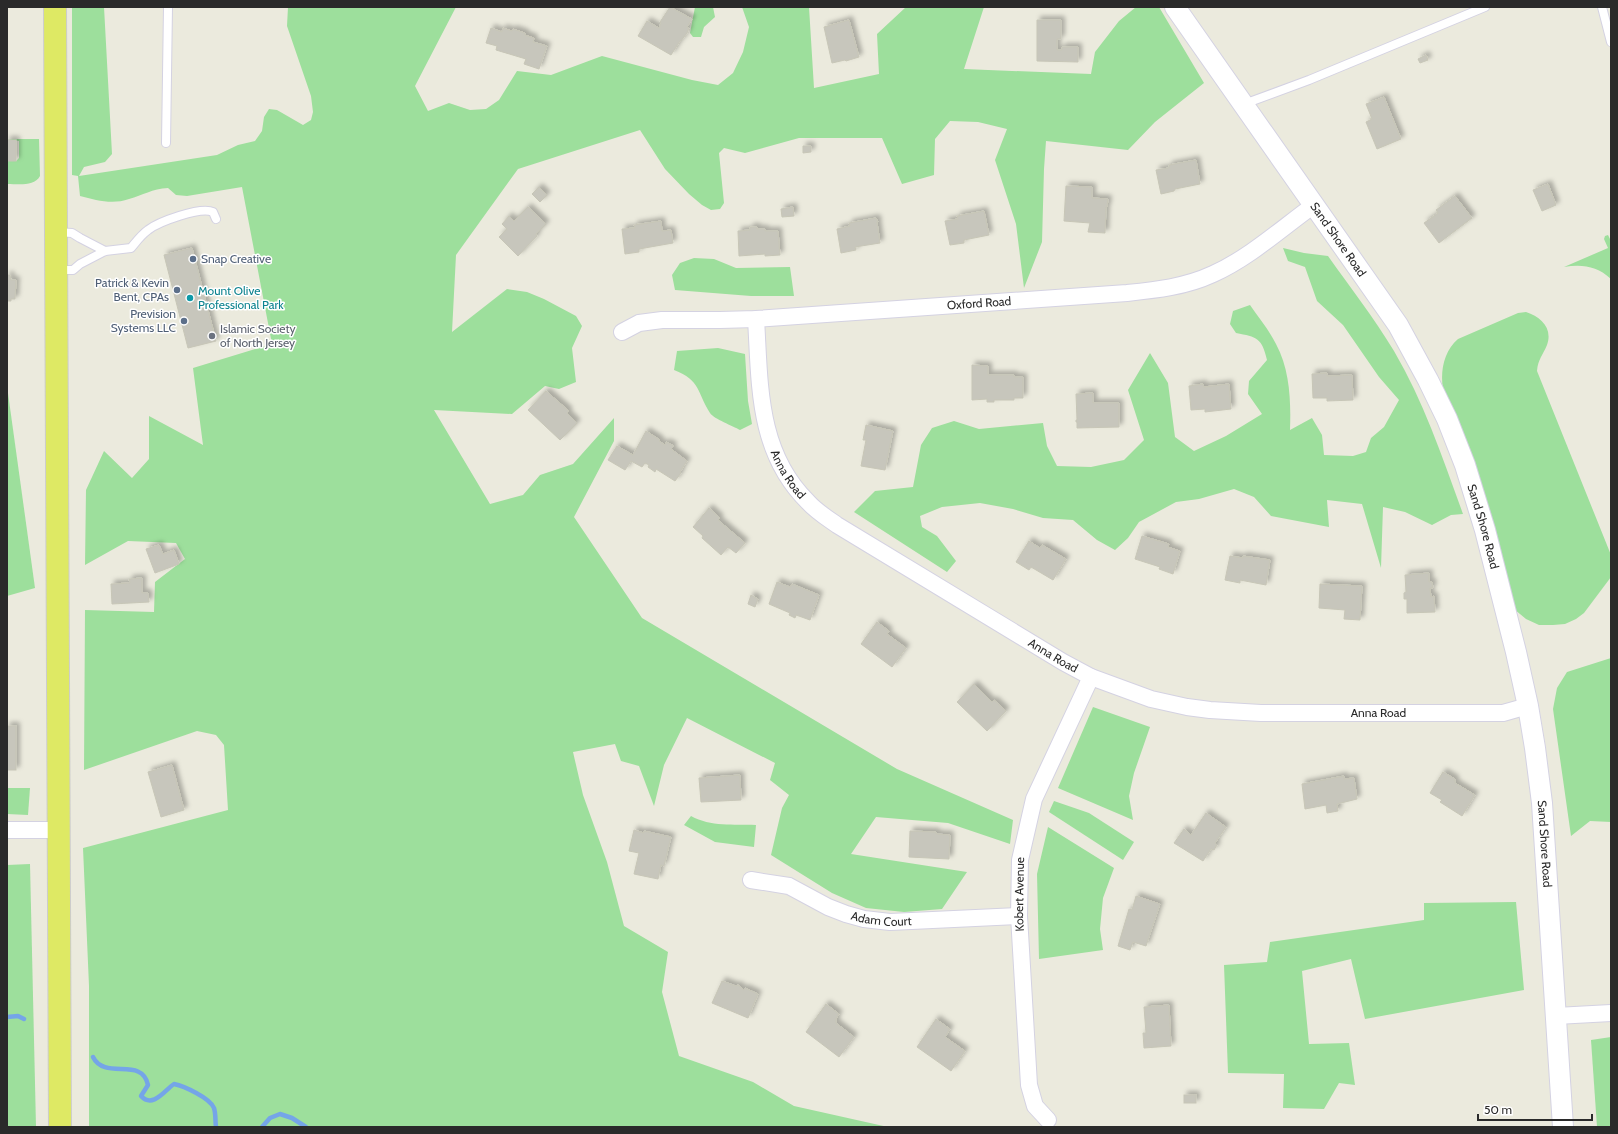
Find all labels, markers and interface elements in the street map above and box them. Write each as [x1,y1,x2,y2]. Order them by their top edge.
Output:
street label: Sand Shore Road [1307,199,1370,279]
place label: Snap Creative [201,251,271,266]
marker: Snap Creative [188,254,198,264]
place label: Patrick & Kevin Bent, CPAs [95,275,169,304]
place label: Mount Olive Professional Park [198,283,284,312]
marker: Patrick & Kevin Bent, CPAs [172,285,182,295]
marker: Mount Olive Professional Park [185,293,195,303]
street label: Oxford Road [946,293,1012,313]
place label: Prevision Systems LLC [111,306,176,335]
marker: Prevision Systems LLC [179,316,189,326]
place label: Islamic Society of North Jersey [220,321,296,350]
marker: Islamic Society of North Jersey [207,331,217,341]
street label: Anna Road [768,447,809,502]
street label: Sand Shore Road [1464,482,1503,570]
street label: Anna Road [1026,635,1081,676]
street label: Anna Road [1351,705,1406,720]
street label: Sand Shore Road [1535,800,1555,888]
street label: Kobert Avenue [1011,857,1027,932]
street label: Adam Court [849,908,912,929]
scale bar [1478,1096,1592,1122]
text: 50 m [1484,1102,1512,1117]

